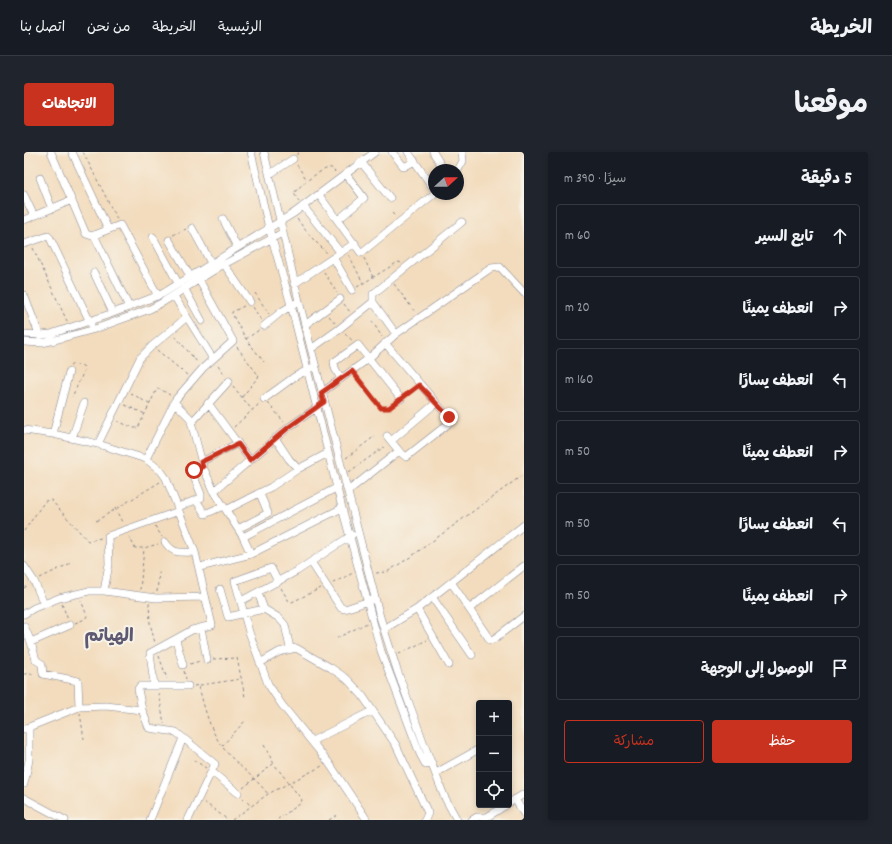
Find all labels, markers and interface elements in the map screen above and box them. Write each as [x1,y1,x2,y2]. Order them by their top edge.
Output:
text: الخريطة [810,16,872,43]
text: اتصل بنا [20,18,65,38]
text: من نحن [87,18,130,38]
text: الخريطة [152,18,196,38]
text: الرئيسية [218,18,262,38]
button: الاتجاهات [24,83,114,126]
text: موقعنا [794,87,868,127]
north arrow [428,164,464,200]
text: 5 دقيقة [801,168,852,192]
text: سيرًا · 390 m [564,170,626,189]
icon: ahead [829,225,851,247]
text: 60 m [565,227,590,246]
text: تابع السير [756,227,813,249]
icon: right [829,297,851,319]
text: 20 m [565,299,590,318]
text: انعطف يمينًا [743,299,813,321]
icon: left [829,369,851,391]
text: 160 m [565,371,593,390]
text: انعطف يسارًا [739,371,813,393]
route end [440,408,458,426]
icon: right [829,441,851,463]
text: 50 m [565,443,590,462]
text: انعطف يمينًا [743,443,813,465]
route start [185,461,203,479]
icon: left [829,513,851,535]
text: 50 m [565,515,590,534]
text: انعطف يسارًا [739,515,813,537]
icon: right [829,585,851,607]
text: 50 m [565,587,590,606]
text: انعطف يمينًا [743,587,813,609]
district label: الهياتم [84,625,134,650]
icon: arrive [829,657,851,679]
text: الوصول إلى الوجهة [701,659,813,681]
map controls [476,700,512,808]
button: + [476,700,512,736]
button: مشاركة [564,720,704,763]
button: حفظ [712,720,852,763]
button: − [476,736,512,772]
button: locate [476,772,512,808]

